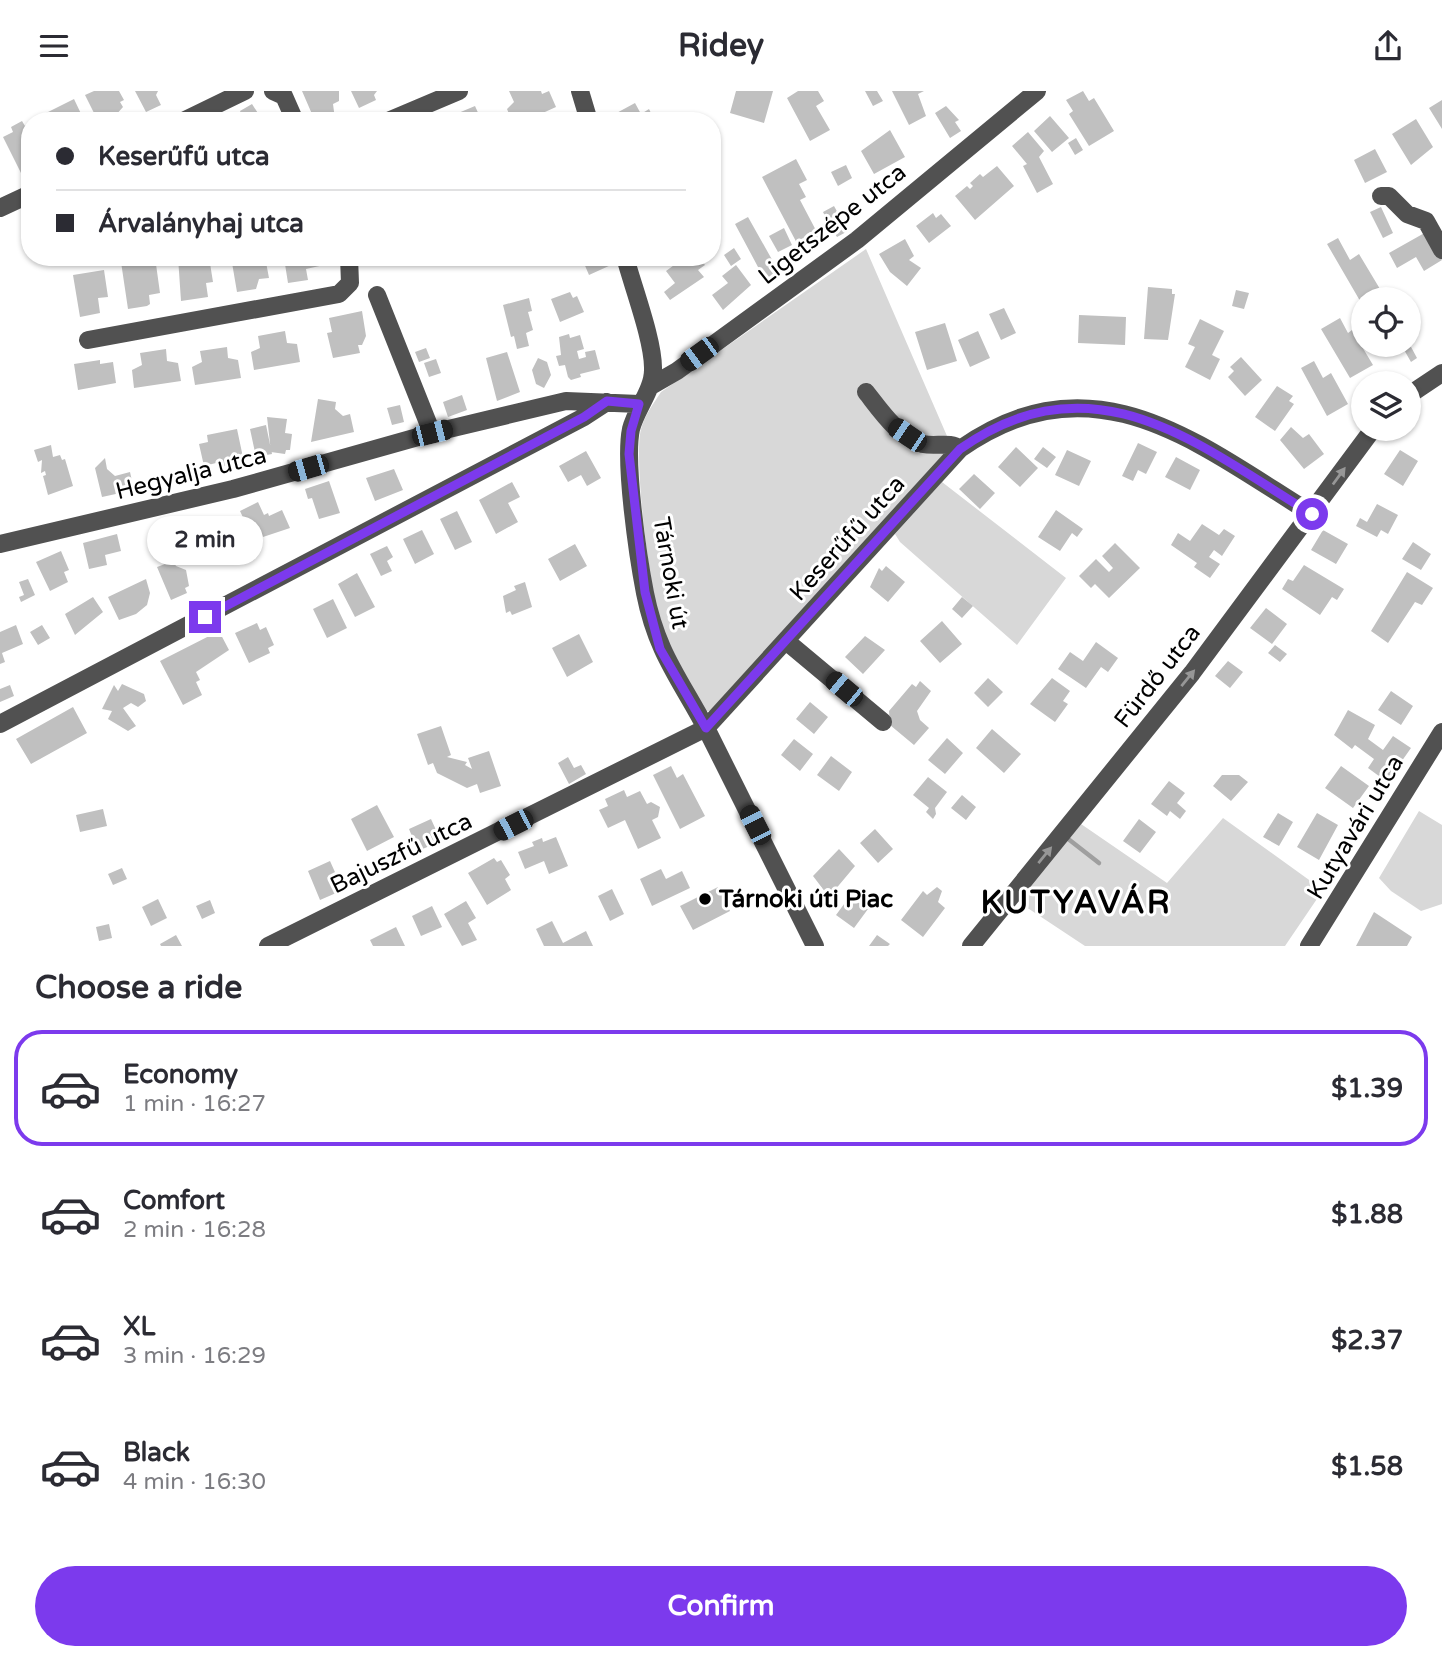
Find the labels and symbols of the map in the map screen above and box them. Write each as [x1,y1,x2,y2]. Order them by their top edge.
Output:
street label: Ligetszépe utca [753,158,912,291]
car [676,333,723,375]
car [884,415,931,455]
car [410,418,455,448]
street label: Hegyalja utca [113,441,270,506]
car [285,452,332,484]
one-way arrow [1332,467,1346,485]
street label: Keserűfű utca [784,470,911,607]
route start [1296,498,1328,530]
callout: 2 min [147,515,263,565]
street label: Tárnoki út [646,515,695,632]
route end [189,601,221,633]
street label: Fürdő utca [1108,619,1207,734]
car [822,667,867,711]
one-way arrow [1180,669,1194,687]
street label: Kutyavári utca [1301,750,1410,905]
car [737,802,774,848]
car [490,806,537,844]
street label: Bajuszfű utca [326,807,477,900]
one-way arrow [1037,846,1052,864]
district label: KUTYAVÁR [980,882,1172,922]
place label: Tárnoki úti Piac [718,885,893,914]
marker: Tárnoki úti Piac [697,891,713,907]

